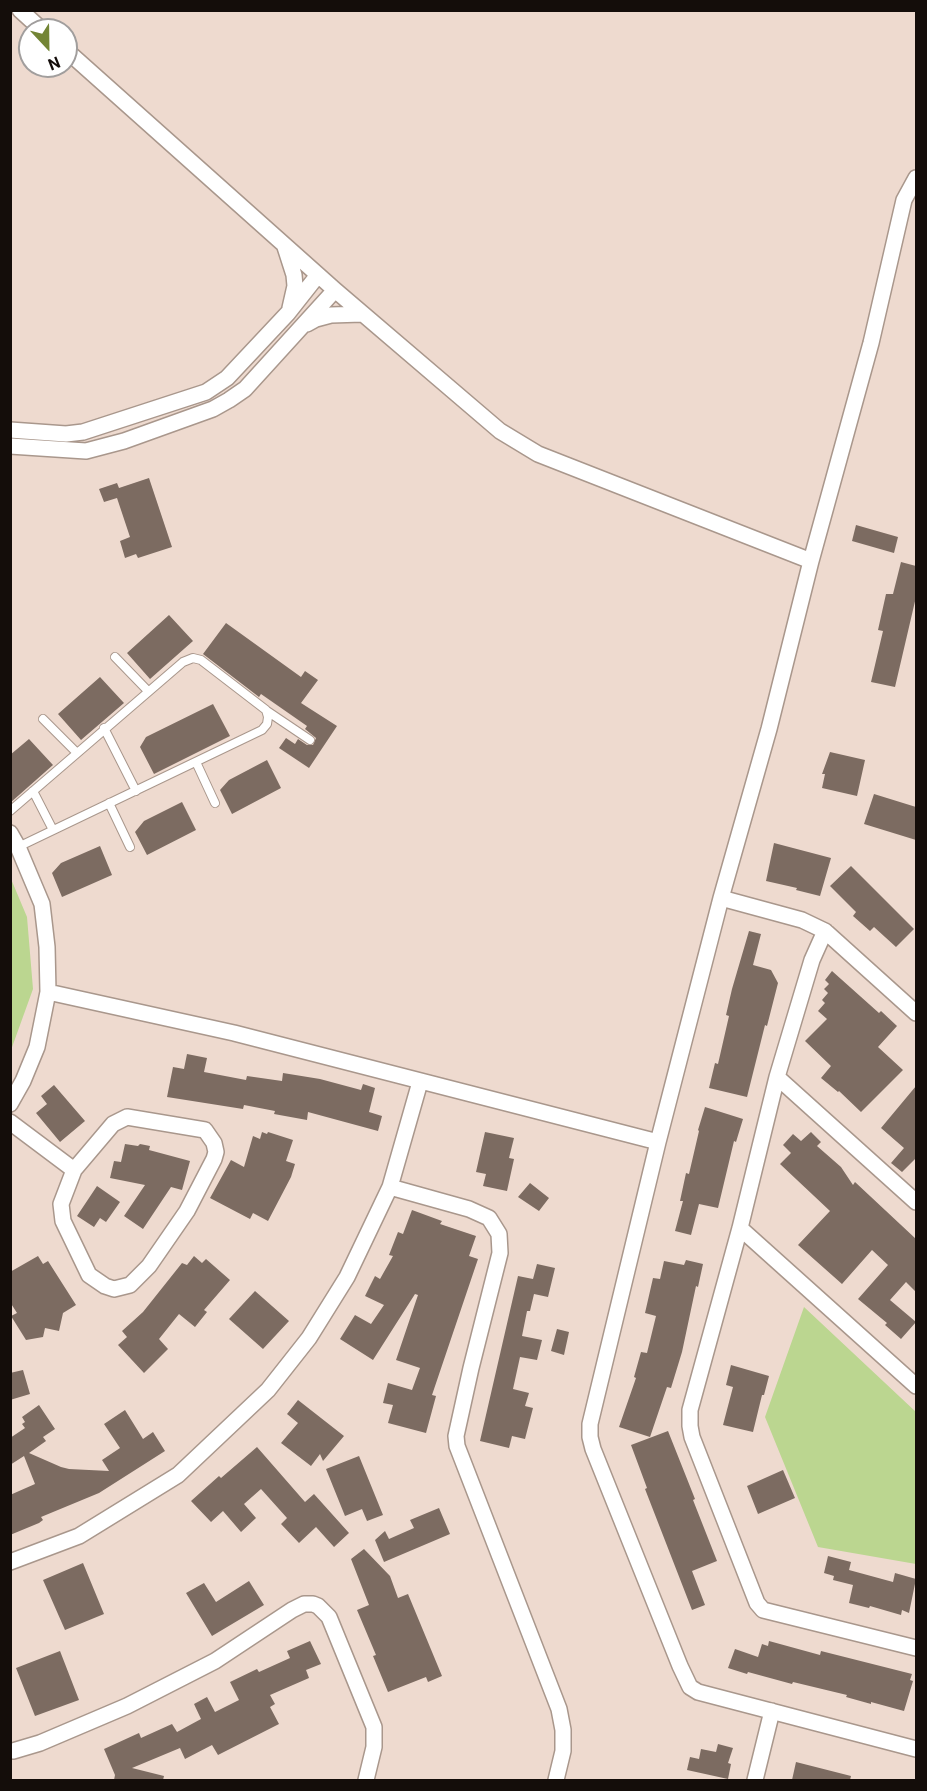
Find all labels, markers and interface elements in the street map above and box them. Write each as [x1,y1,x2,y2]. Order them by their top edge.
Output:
north arrow [18,18,78,78]
text: N [45,52,63,74]

